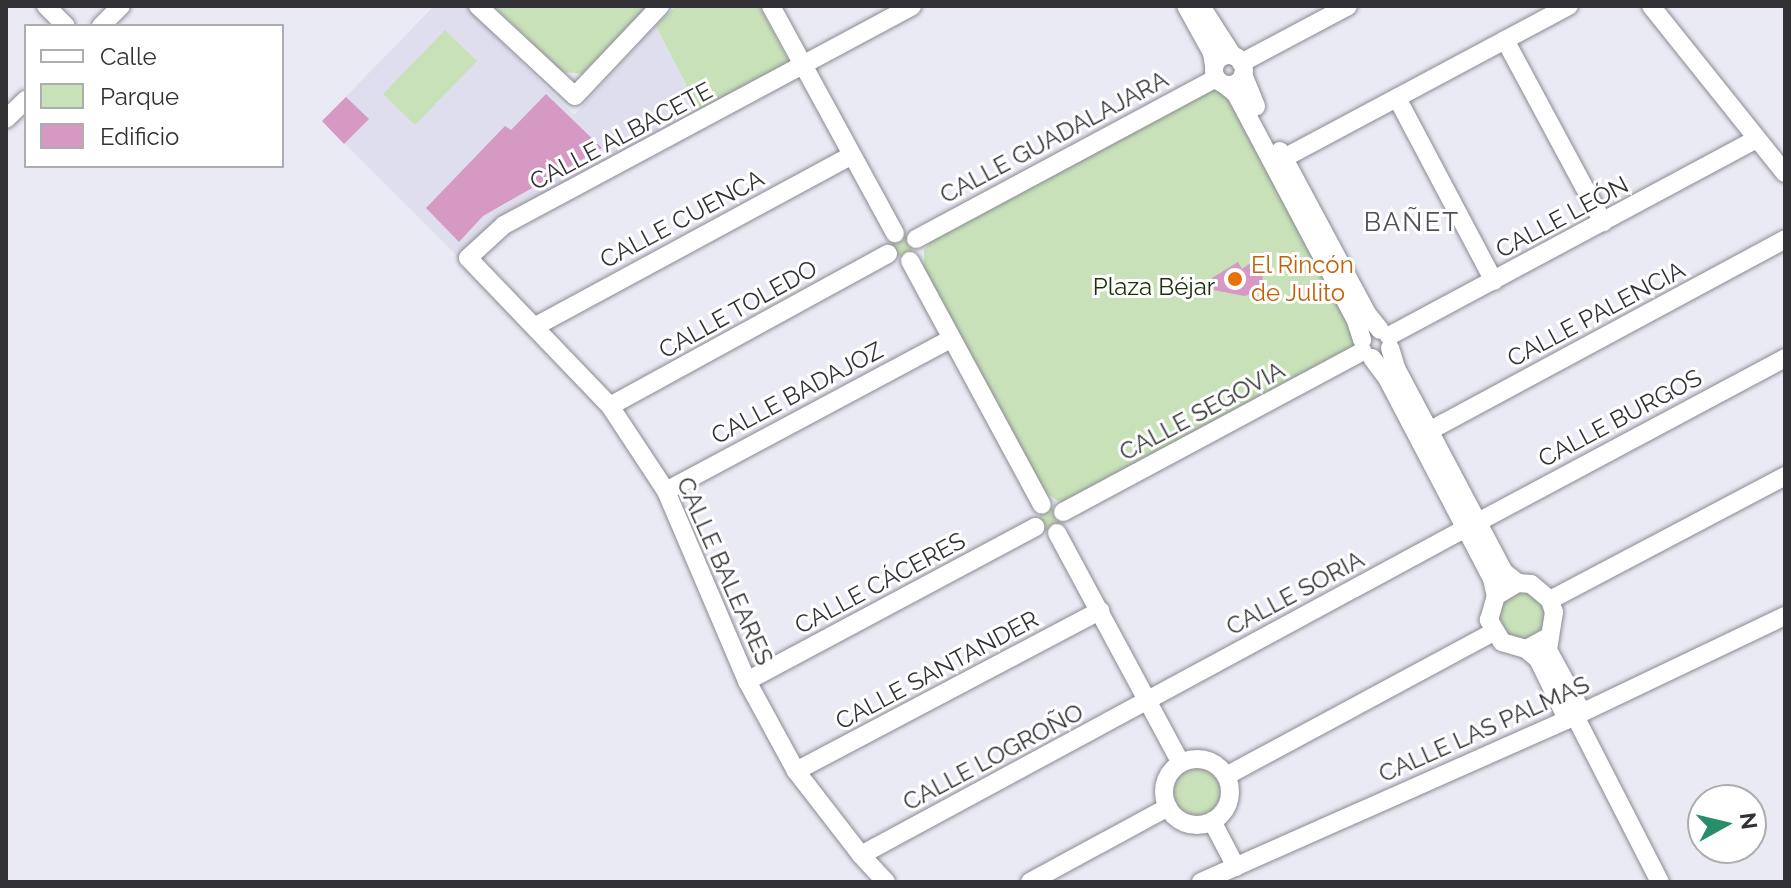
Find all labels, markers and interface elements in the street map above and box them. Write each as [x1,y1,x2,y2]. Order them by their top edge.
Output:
legend [24,24,284,168]
text: Calle [100,42,157,71]
street label: CALLE GUADALAJARA [935,65,1173,209]
street label: CALLE ALBACETE [525,76,717,196]
text: Parque [100,82,179,111]
text: Edificio [100,122,179,151]
street label: CALLE CUENCA [595,164,769,274]
street label: CALLE LEÓN [1491,170,1633,264]
district label: BAÑET [1364,207,1460,239]
place label: El Rincón de Julito [1251,251,1354,307]
street label: CALLE TOLEDO [654,253,822,365]
street label: CALLE PALENCIA [1502,255,1690,373]
marker: El Rincón de Julito [1226,270,1244,288]
park label: Plaza Béjar [1093,273,1215,301]
street label: CALLE BADAJOZ [706,336,888,450]
street label: CALLE SEGOVIA [1114,355,1290,467]
street label: CALLE BURGOS [1533,363,1707,473]
street label: CALLE BALEARES [671,473,779,669]
street label: CALLE CÁCERES [790,526,970,640]
street label: CALLE SORIA [1221,545,1369,641]
street label: CALLE SANTANDER [831,604,1043,736]
street label: CALLE LAS PALMAS [1374,670,1594,788]
street label: CALLE LOGROÑO [898,697,1088,817]
north arrow [1687,784,1767,864]
text: N [1735,811,1763,831]

